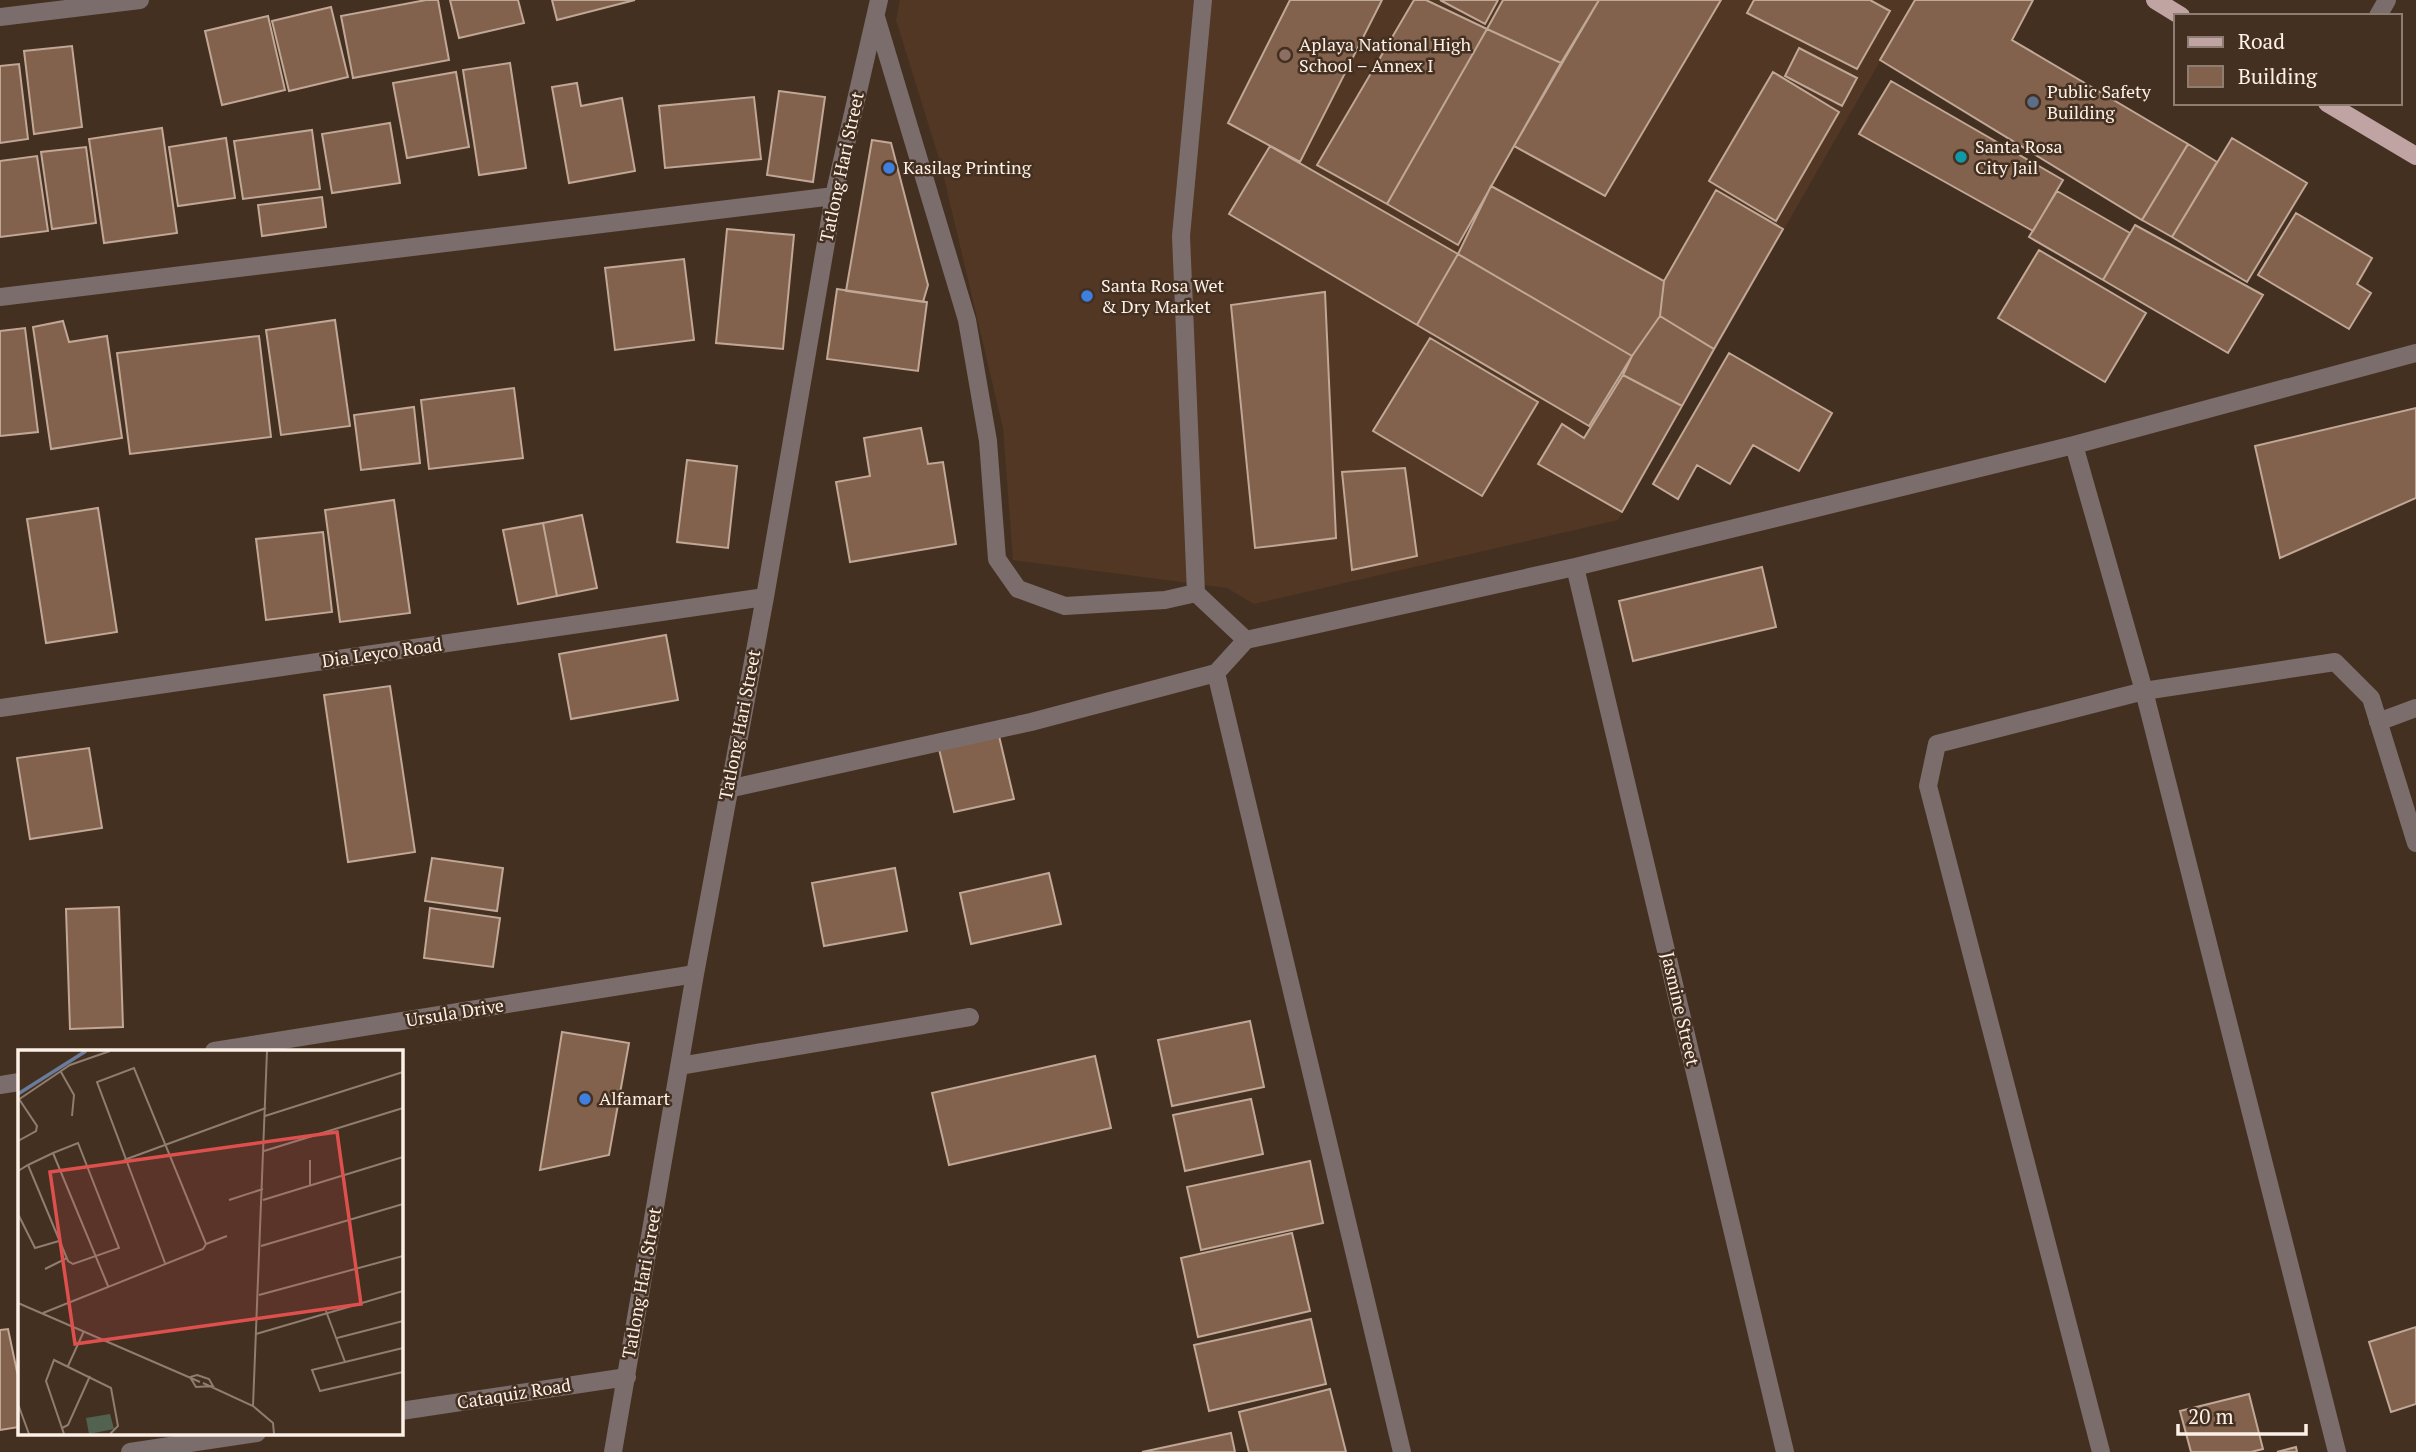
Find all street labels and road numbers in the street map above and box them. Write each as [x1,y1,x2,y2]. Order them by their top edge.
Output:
street label: Tatlong Hari Street [813,89,869,244]
street label: Dia Leyco Road [320,632,444,672]
street label: Tatlong Hari Street [713,647,765,802]
street label: Jasmine Street [1656,950,1706,1068]
street label: Ursula Drive [404,992,506,1032]
street label: Tatlong Hari Street [616,1205,666,1360]
street label: Cataquiz Road [455,1372,573,1414]

